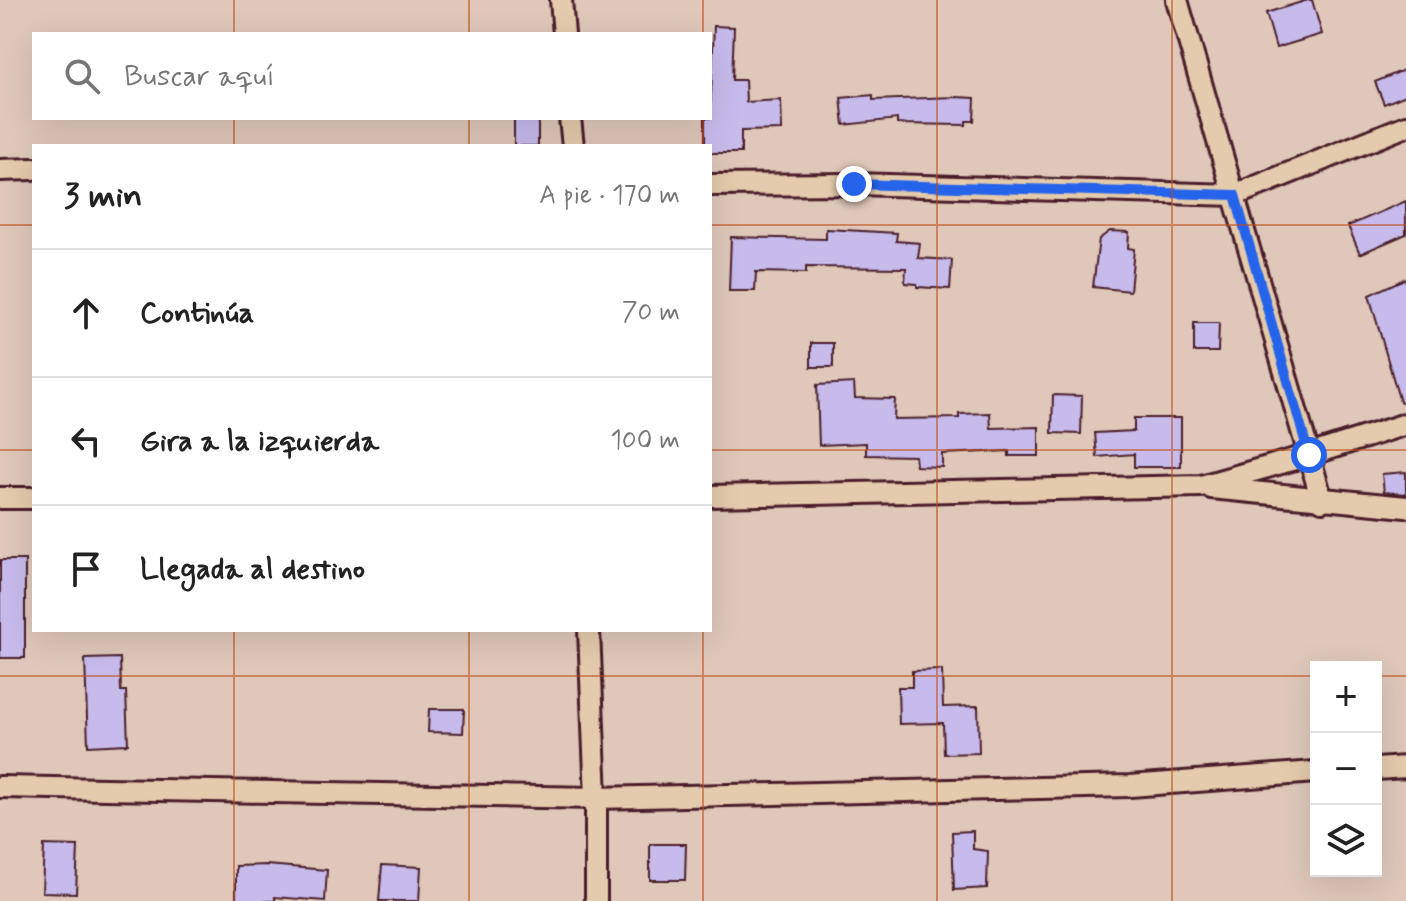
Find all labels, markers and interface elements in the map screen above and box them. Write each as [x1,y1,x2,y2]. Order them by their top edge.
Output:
search box [32,32,712,120]
icon: search [60,54,104,98]
text: Buscar aquí [124,57,275,96]
route end [836,166,872,202]
text: 3 min [64,174,142,219]
text: A pie · 170 m [539,179,680,213]
icon: ahead [64,291,108,335]
text: Continúa [140,294,254,333]
text: 70 m [622,296,680,330]
icon: left [64,419,108,463]
text: Gira a la izquierda [140,422,379,461]
text: 100 m [610,424,680,458]
route start [1291,437,1327,473]
icon: arrive [64,547,108,591]
text: Llegada al destino [140,550,365,589]
map controls [1310,661,1382,877]
button: + [1310,661,1382,733]
button: − [1310,733,1382,805]
button: layers [1310,805,1382,877]

